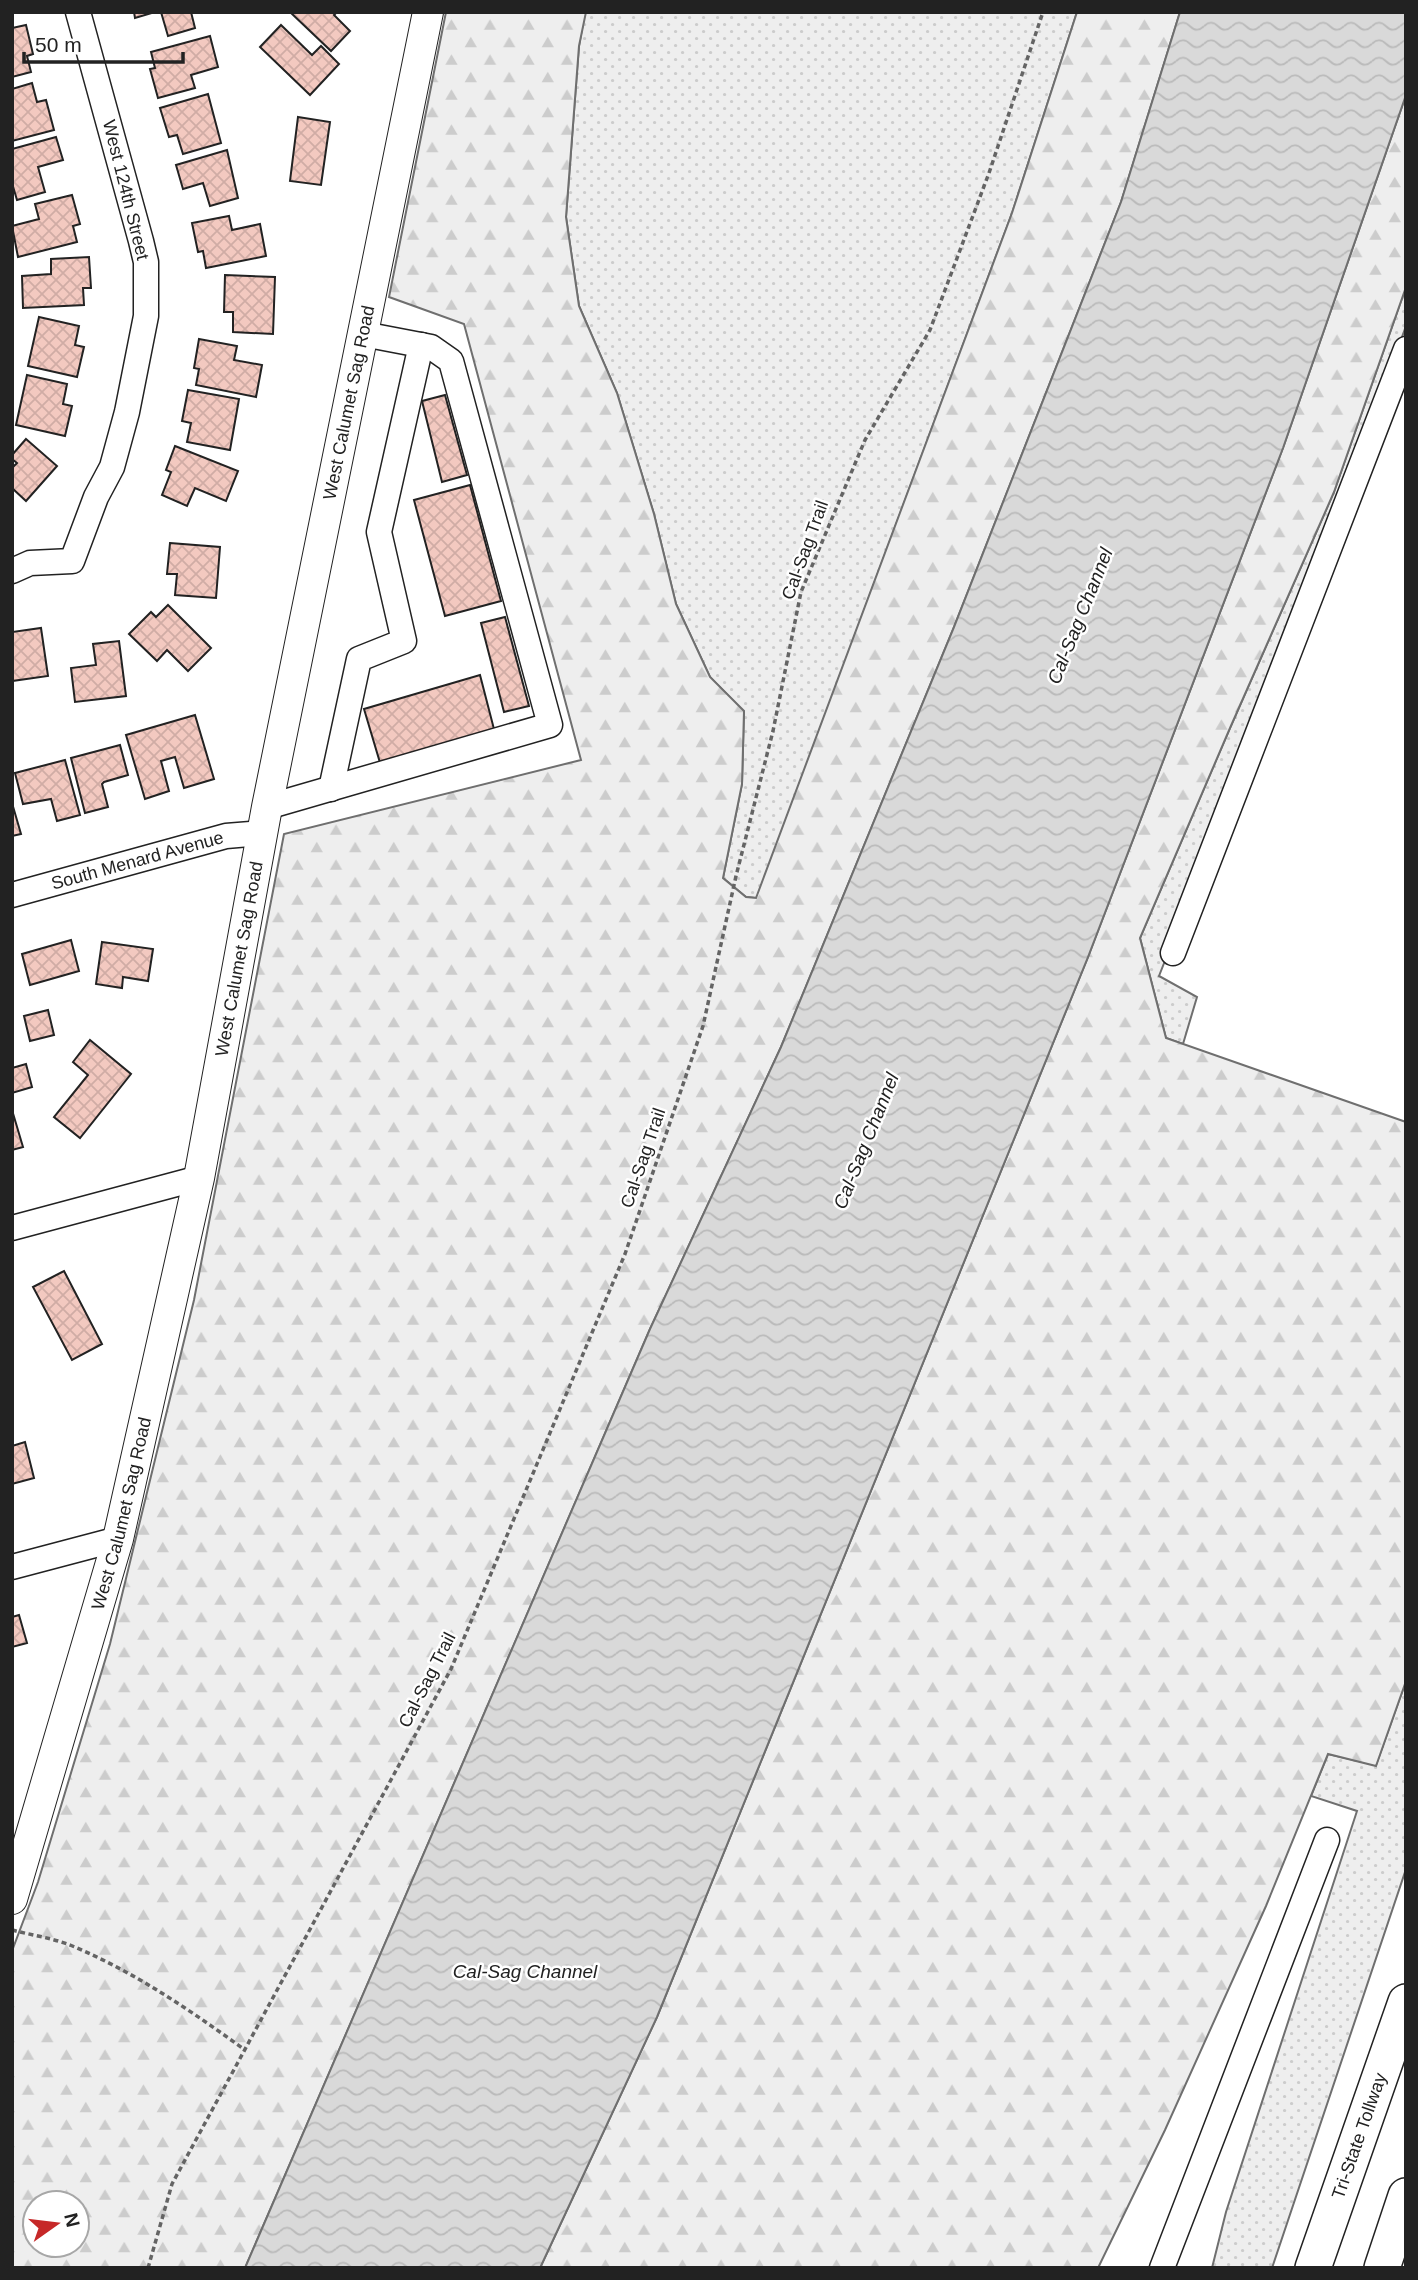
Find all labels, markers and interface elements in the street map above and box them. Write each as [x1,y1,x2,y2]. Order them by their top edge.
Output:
scale bar [24,21,184,65]
text: 50 m [35,33,82,56]
street label: West 124th Street [99,118,153,262]
street label: West Calumet Sag Road [319,304,378,502]
street label: Cal-Sag Trail [778,498,832,602]
water label: Cal-Sag Channel [1043,544,1117,687]
street label: South Menard Avenue [49,827,226,894]
street label: West Calumet Sag Road [211,860,267,1058]
water label: Cal-Sag Channel [829,1069,903,1212]
street label: Cal-Sag Trail [617,1106,669,1210]
street label: West Calumet Sag Road [88,1415,155,1612]
street label: Cal-Sag Trail [394,1629,460,1731]
water label: Cal-Sag Channel [453,1961,598,1982]
street label: Tri-State Tollway [1328,2070,1390,2202]
north arrow [21,2189,91,2259]
text: N [60,2211,84,2229]

